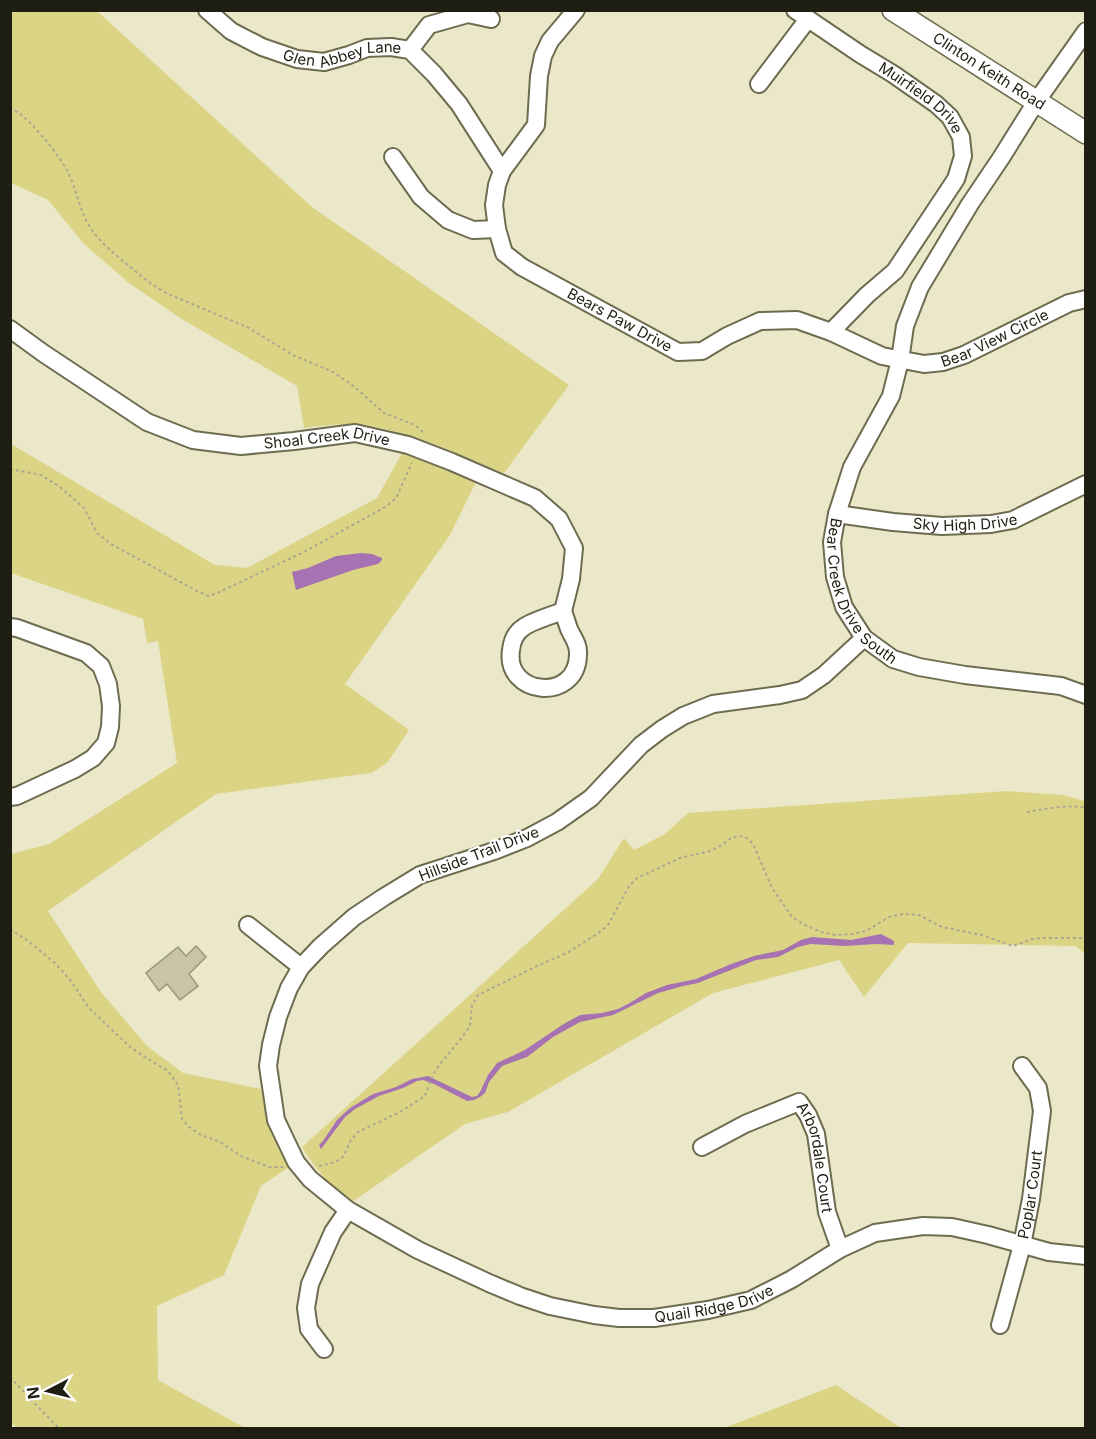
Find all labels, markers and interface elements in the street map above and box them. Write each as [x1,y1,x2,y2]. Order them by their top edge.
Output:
street label: Clinton Keith Road [929,28,1049,114]
street label: Glen Abbey Lane [281,37,403,72]
street label: Muirfield Drive [875,58,967,137]
street label: Bears Paw Drive [564,284,676,356]
street label: Bear View Circle [938,305,1052,371]
street label: Shoal Creek Drive [263,423,392,453]
street label: Sky High Drive [912,509,1019,535]
street label: Bear Creek Drive South [823,516,901,668]
street label: Hillside Trail Drive [416,822,542,885]
street label: Arbordale Court [793,1098,837,1214]
street label: Poplar Court [1013,1149,1046,1240]
street label: Quail Ridge Drive [653,1280,777,1327]
north arrow [18,1361,78,1421]
text: N [22,1386,44,1400]

